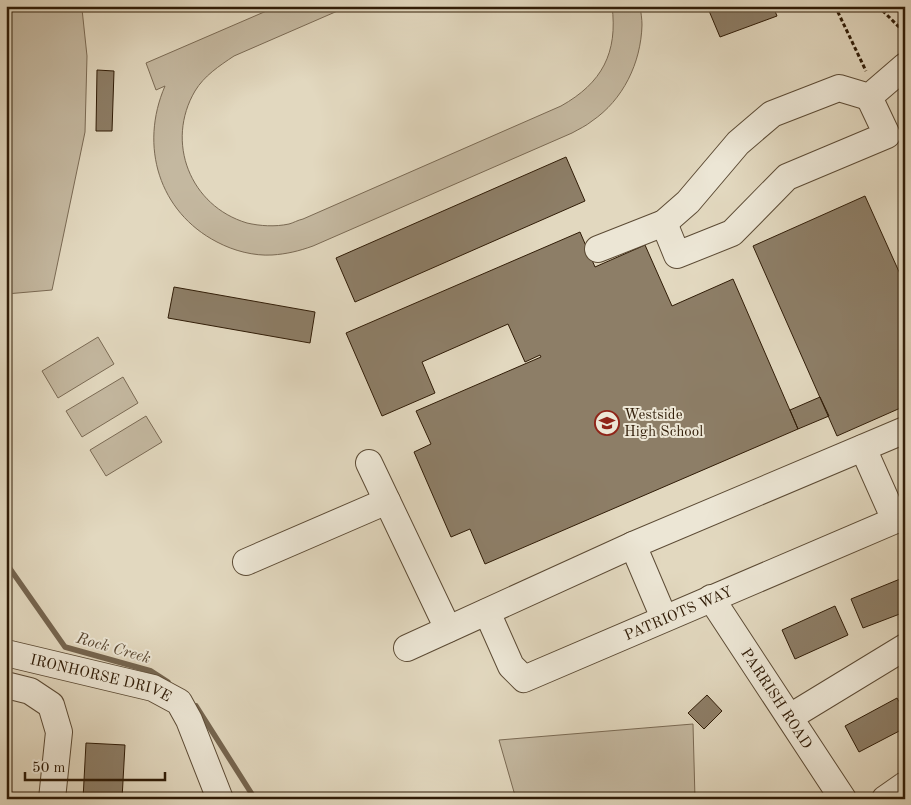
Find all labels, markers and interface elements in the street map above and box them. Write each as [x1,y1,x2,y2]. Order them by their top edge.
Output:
place label: Westside High School [624,408,703,440]
school or university icon: Westside High School [594,410,620,436]
street label: PATRIOTS WAY [622,585,735,644]
water label: Rock Creek [73,630,153,667]
street label: PARRISH ROAD [737,646,814,752]
street label: IRONHORSE DRIVE [28,653,173,705]
scale bar [25,750,165,782]
text: 50 m [32,761,66,776]

